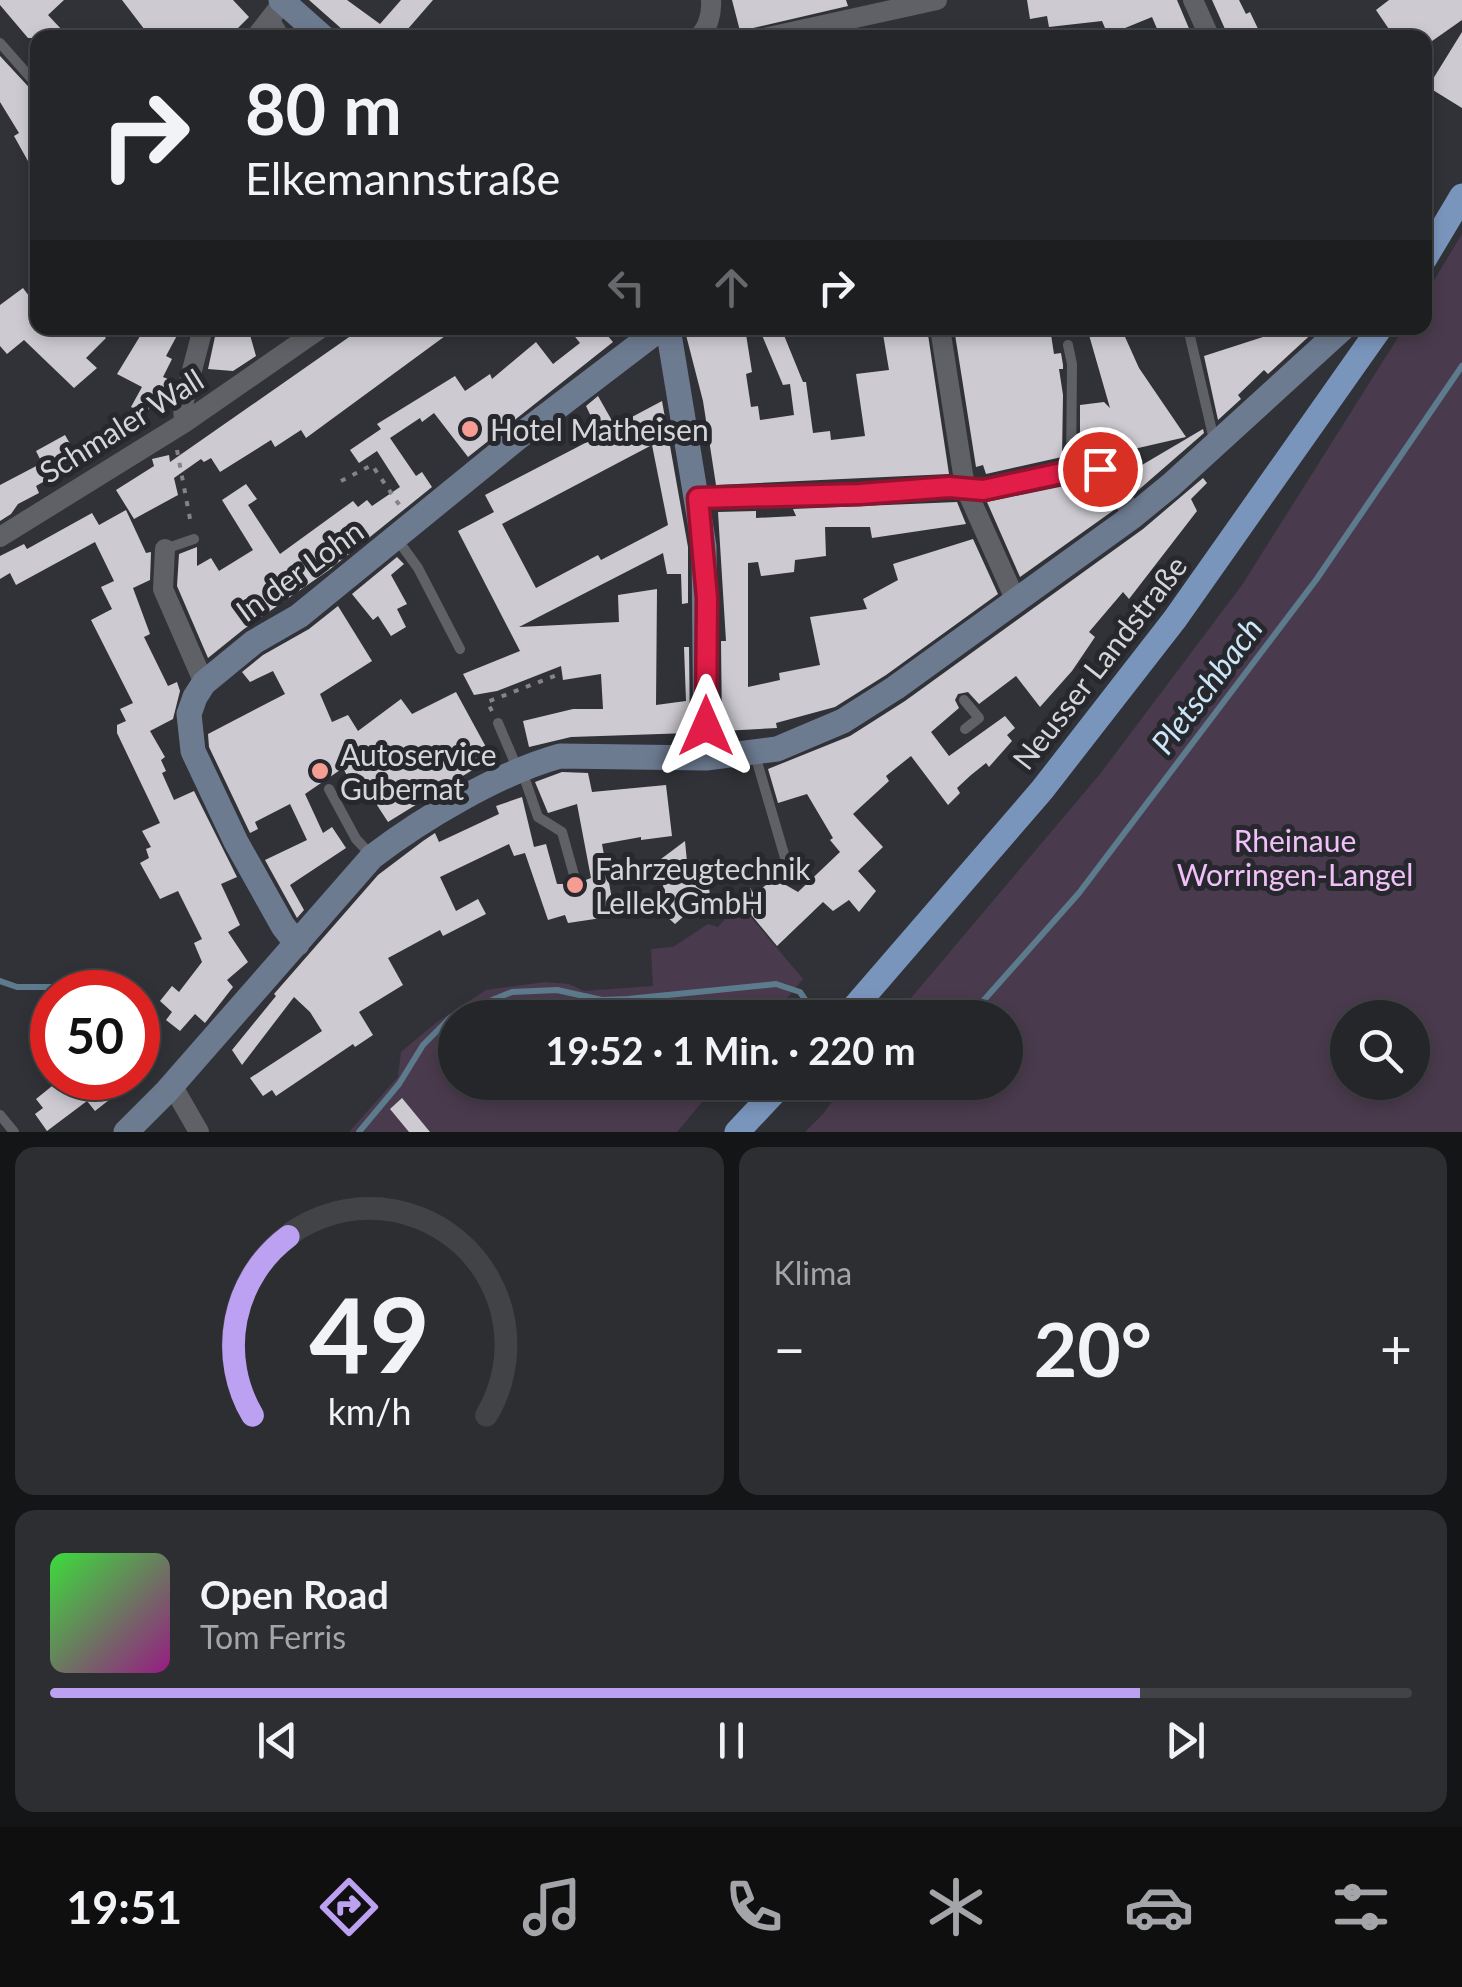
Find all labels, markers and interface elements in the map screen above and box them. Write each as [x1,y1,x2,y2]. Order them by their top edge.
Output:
text: 80 m [245,66,402,150]
icon: right [80,70,210,200]
text: Elkemannstraße [245,151,560,205]
icon: left [599,260,654,315]
icon: ahead [704,260,759,315]
icon: right [809,260,864,315]
street label: Schmaler Wall [33,361,209,489]
place label: Hotel Matheisen [490,411,709,447]
marker: Hotel Matheisen [459,418,481,440]
pin [1058,427,1143,512]
icon: arrive [1073,442,1128,497]
street label: In der Lohn [229,512,369,628]
street label: Neusser Landstraße [1004,548,1194,776]
water label: Pletschbach [1142,609,1270,761]
position arrow [654,674,758,778]
place label: Autoservice Gubernat [340,736,497,806]
marker: Autoservice Gubernat [309,760,331,782]
park label: Rheinaue Worringen-Langel [1177,822,1413,892]
place label: Fahrzeugtechnik Lellek GmbH [595,850,811,920]
marker: Fahrzeugtechnik Lellek GmbH [564,874,586,896]
speed limit sign: 50 [30,970,160,1100]
map controls [1330,1000,1430,1100]
button: search [1330,1000,1430,1100]
text: 19:52 · 1 Min. · 220 m [546,1027,915,1073]
text: Klima [774,1253,852,1292]
text: 49 [309,1270,430,1395]
text: 20° [1034,1303,1152,1393]
text: − [774,1315,805,1381]
text: + [1380,1315,1412,1381]
text: km/h [327,1390,411,1433]
text: Open Road [200,1571,389,1617]
text: Tom Ferris [200,1617,346,1656]
icon: previous [250,1713,305,1768]
icon: pause [704,1713,759,1768]
icon: next [1158,1713,1213,1768]
icon: directions [314,1872,384,1942]
icon: music [517,1872,587,1942]
icon: phone [719,1872,789,1942]
icon: climate [921,1872,991,1942]
icon: car [1124,1872,1194,1942]
icon: filters [1326,1872,1396,1942]
text: 19:51 [66,1880,182,1934]

